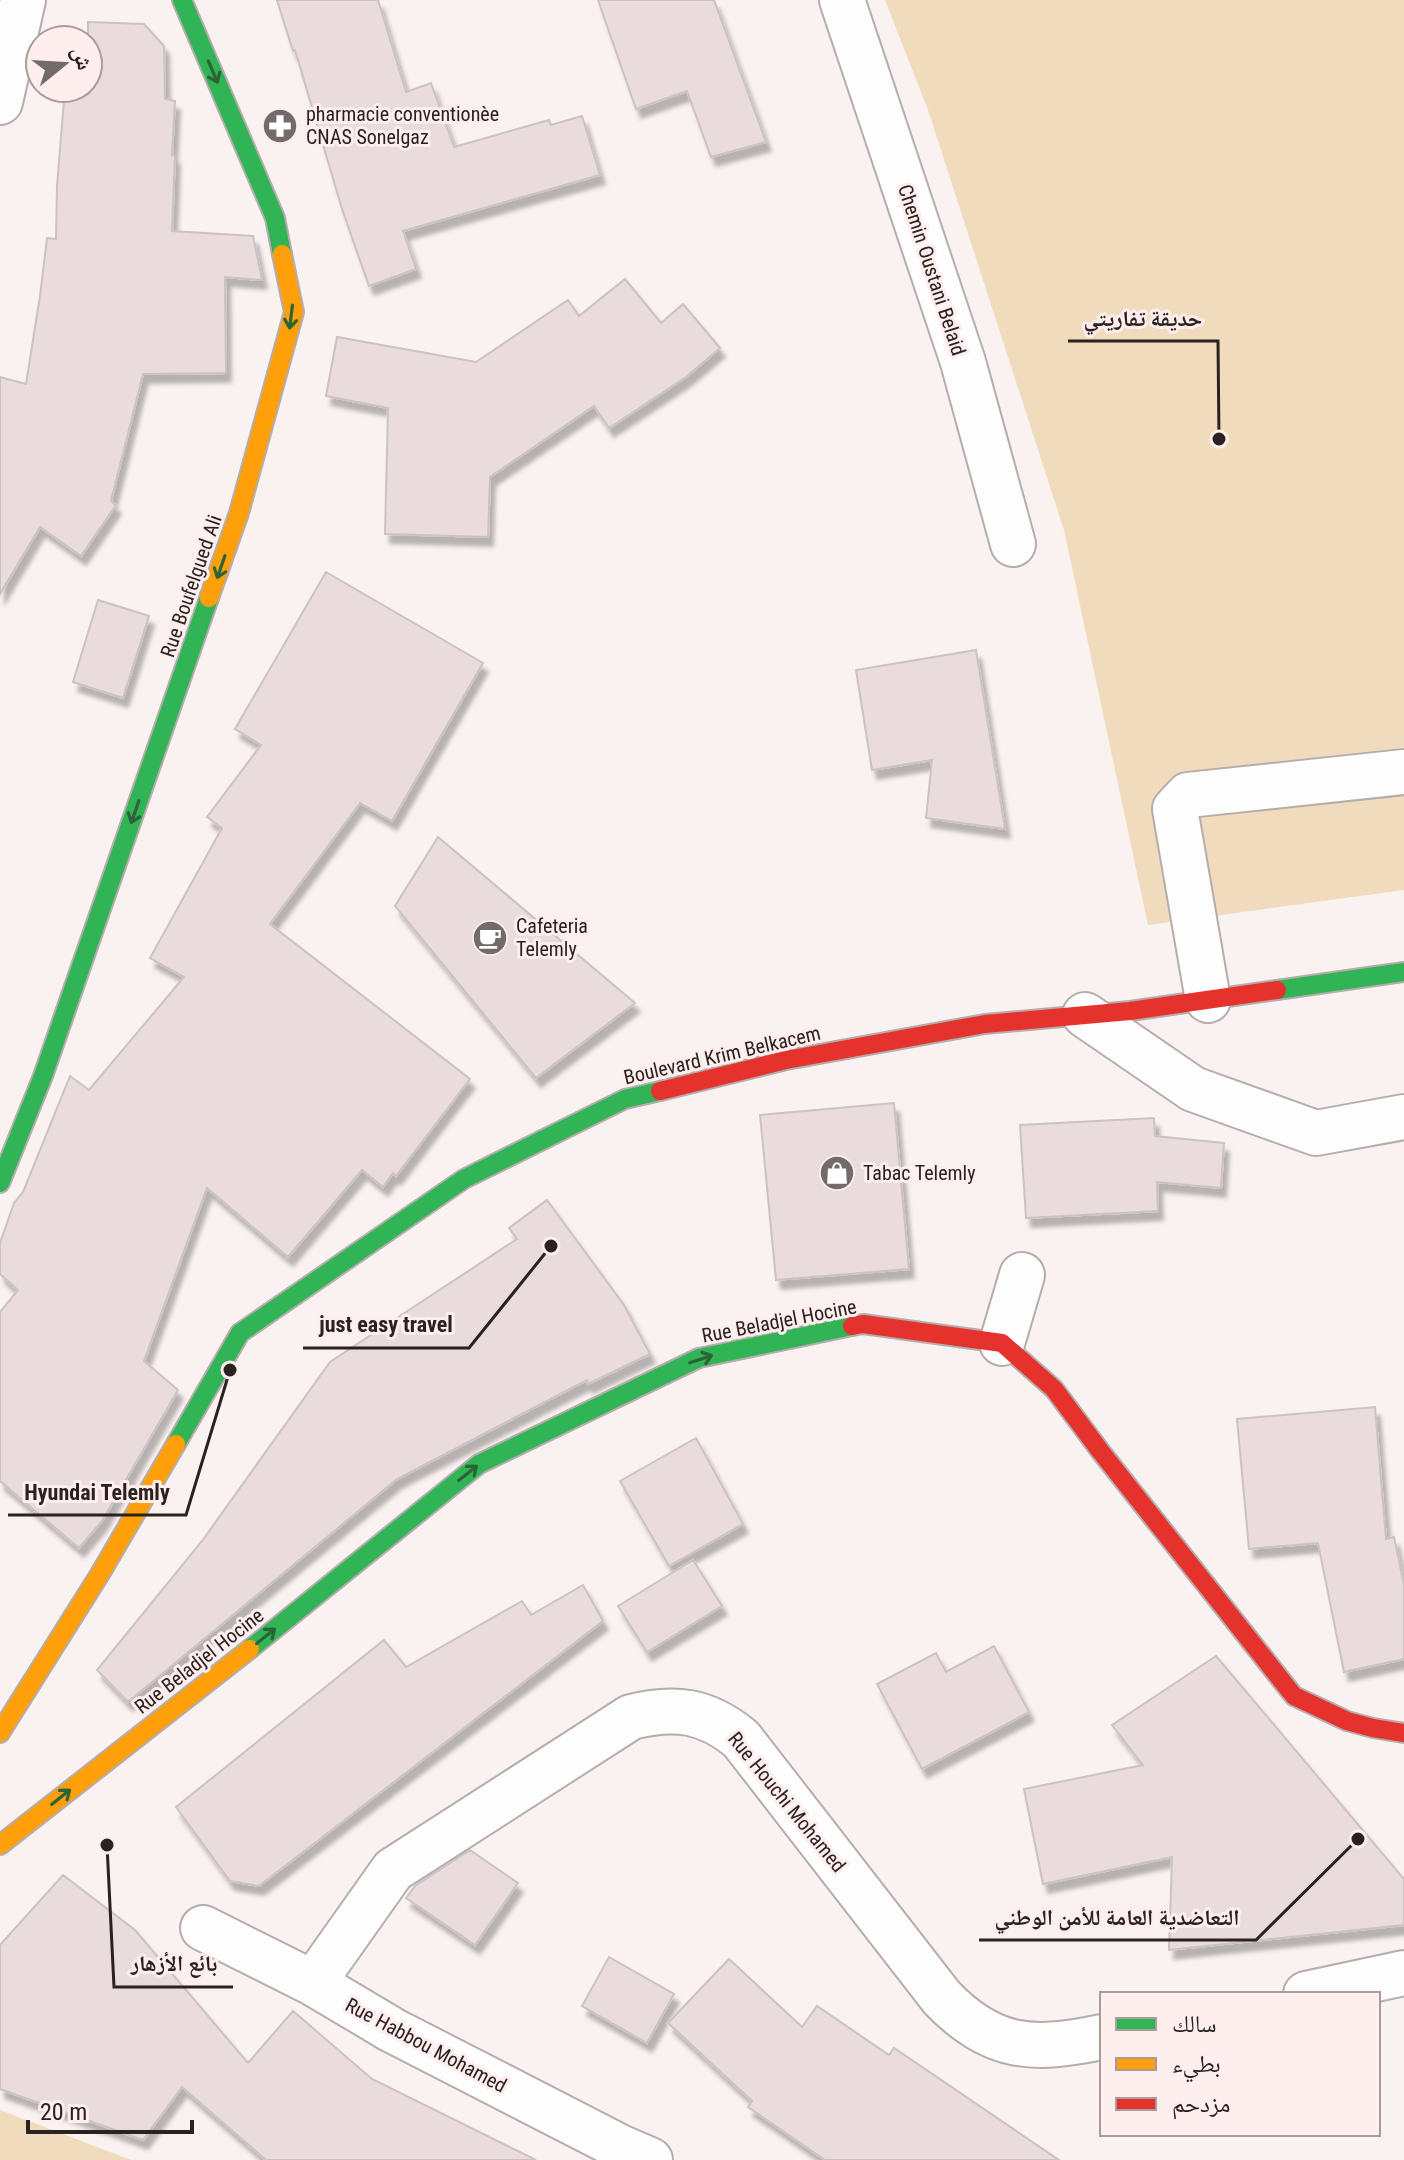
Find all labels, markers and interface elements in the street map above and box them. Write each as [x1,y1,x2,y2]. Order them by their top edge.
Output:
north arrow [24,24,104,104]
text: ش [66,43,98,73]
one-way arrow [206,59,221,84]
place label: pharmacie conventionèe CNAS Sonelgaz [306,102,499,149]
pharmacy icon: pharmacie conventionèe CNAS Sonelgaz [261,107,299,145]
street label: Chemin Oustani Belaid [893,181,971,359]
callout: حديقة تفاريتي [1068,295,1218,341]
one-way arrow [283,303,298,329]
text: حديقة تفاريتي [1084,306,1202,335]
street label: Rue Boufelgued Ali [155,512,227,660]
one-way arrow [212,554,227,579]
one-way arrow [127,799,141,824]
place label: Cafeteria Telemly [516,914,588,961]
cafe icon: Cafeteria Telemly [471,919,509,957]
street label: Boulevard Krim Belkacem [621,1021,823,1089]
shop icon: Tabac Telemly [818,1154,856,1192]
place label: Tabac Telemly [863,1161,976,1185]
street label: Rue Beladjel Hocine [700,1294,858,1348]
callout: just easy travel [303,1302,469,1348]
text: just easy travel [318,1312,453,1337]
one-way arrow [688,1351,713,1366]
one-way arrow [457,1464,478,1482]
callout: Hyundai Telemly [8,1469,186,1515]
text: Hyundai Telemly [24,1480,170,1505]
street label: Rue Beladjel Hocine [130,1603,268,1719]
one-way arrow [255,1628,276,1646]
street label: Rue Houchi Mohamed [723,1727,851,1877]
one-way arrow [50,1788,71,1806]
callout: التعاضدية العامة للأمن الوطني [979,1894,1256,1940]
text: التعاضدية العامة للأمن الوطني [994,1905,1240,1934]
callout: بائع الأزهار [114,1941,233,1987]
text: بائع الأزهار [130,1951,217,1978]
street label: Rue Habbou Mohamed [341,1992,511,2098]
legend [1100,1992,1380,2136]
text: سالك [1172,2010,1217,2038]
text: بطيء [1172,2050,1221,2083]
scale bar [28,2084,192,2134]
text: مزدحم [1172,2090,1231,2120]
text: 20 m [40,2098,87,2126]

